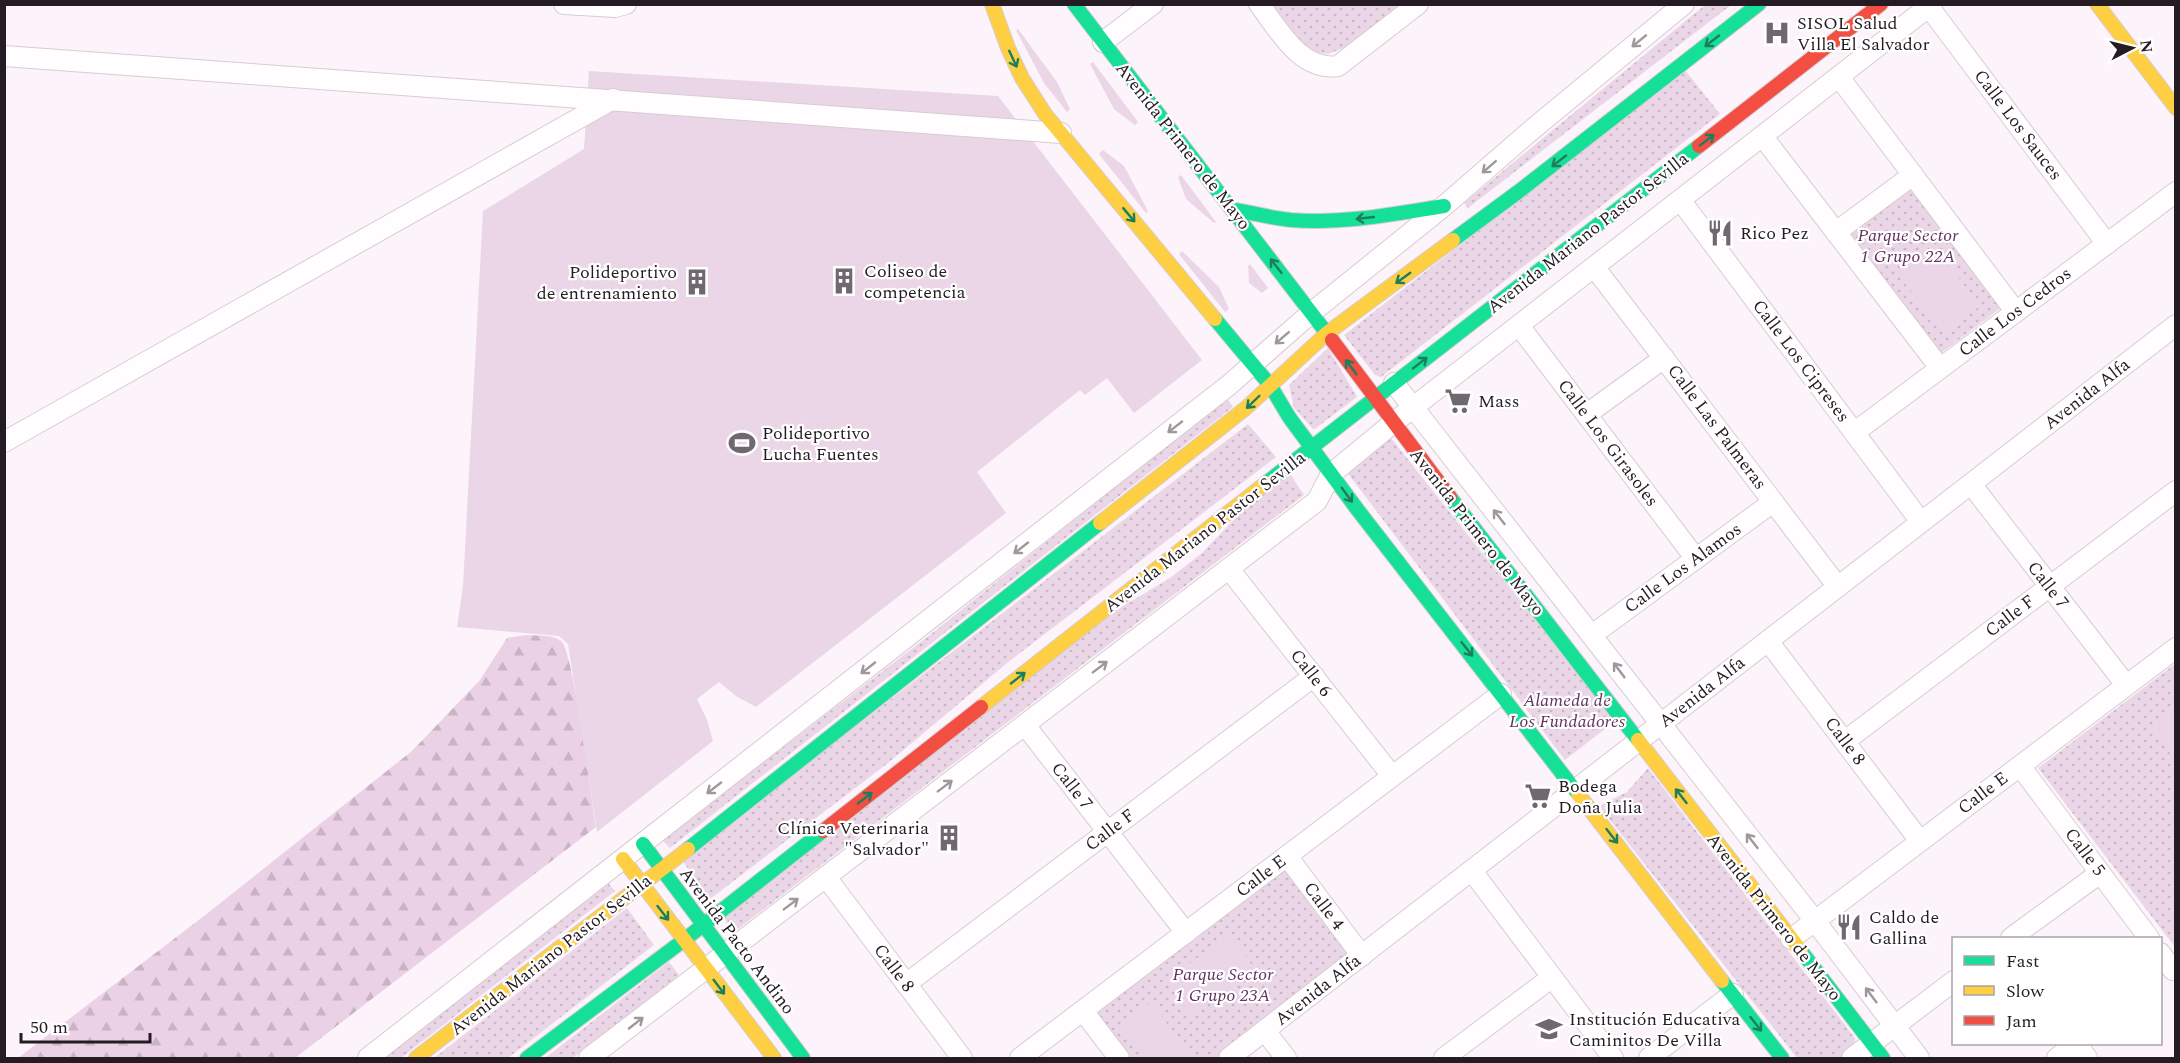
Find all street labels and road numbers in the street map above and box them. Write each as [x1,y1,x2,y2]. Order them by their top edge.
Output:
street label: Avenida Primero de Mayo [1109,56,1257,236]
street label: Calle Los Sauces [1967,64,2069,186]
street label: Avenida Mariano Pastor Sevilla [1481,145,1695,320]
street label: Calle Los Cedros [1953,260,2077,364]
street label: Calle Los Cipreses [1746,294,1856,428]
street label: Avenida Alfa [2038,352,2136,436]
street label: Calle Las Palmeras [1661,358,1773,496]
street label: Calle Los Girasoles [1551,373,1665,513]
street label: Avenida Primero de Mayo [1403,442,1551,622]
street label: Avenida Mariano Pastor Sevilla [1098,444,1312,619]
street label: Calle Los Alamos [1619,516,1747,620]
street label: Calle 7 [2021,555,2075,615]
street label: Calle F [1979,588,2041,644]
street label: Calle 6 [1284,643,1338,703]
street label: Avenida Alfa [1653,650,1751,734]
street label: Calle 8 [1818,711,1872,771]
street label: Calle 7 [1045,756,1099,816]
street label: Calle E [1952,765,2014,821]
street label: Calle F [1079,802,1141,858]
street label: Calle 5 [2058,822,2112,882]
street label: Avenida Primero de Mayo [1700,827,1848,1007]
street label: Calle E [1230,848,1292,904]
street label: Avenida Pacto Andino [672,862,802,1020]
street label: Avenida Mariano Pastor Sevilla [444,867,658,1042]
street label: Calle 4 [1297,876,1351,936]
street label: Calle 8 [867,938,921,998]
street label: Avenida Alfa [1269,948,1367,1032]

